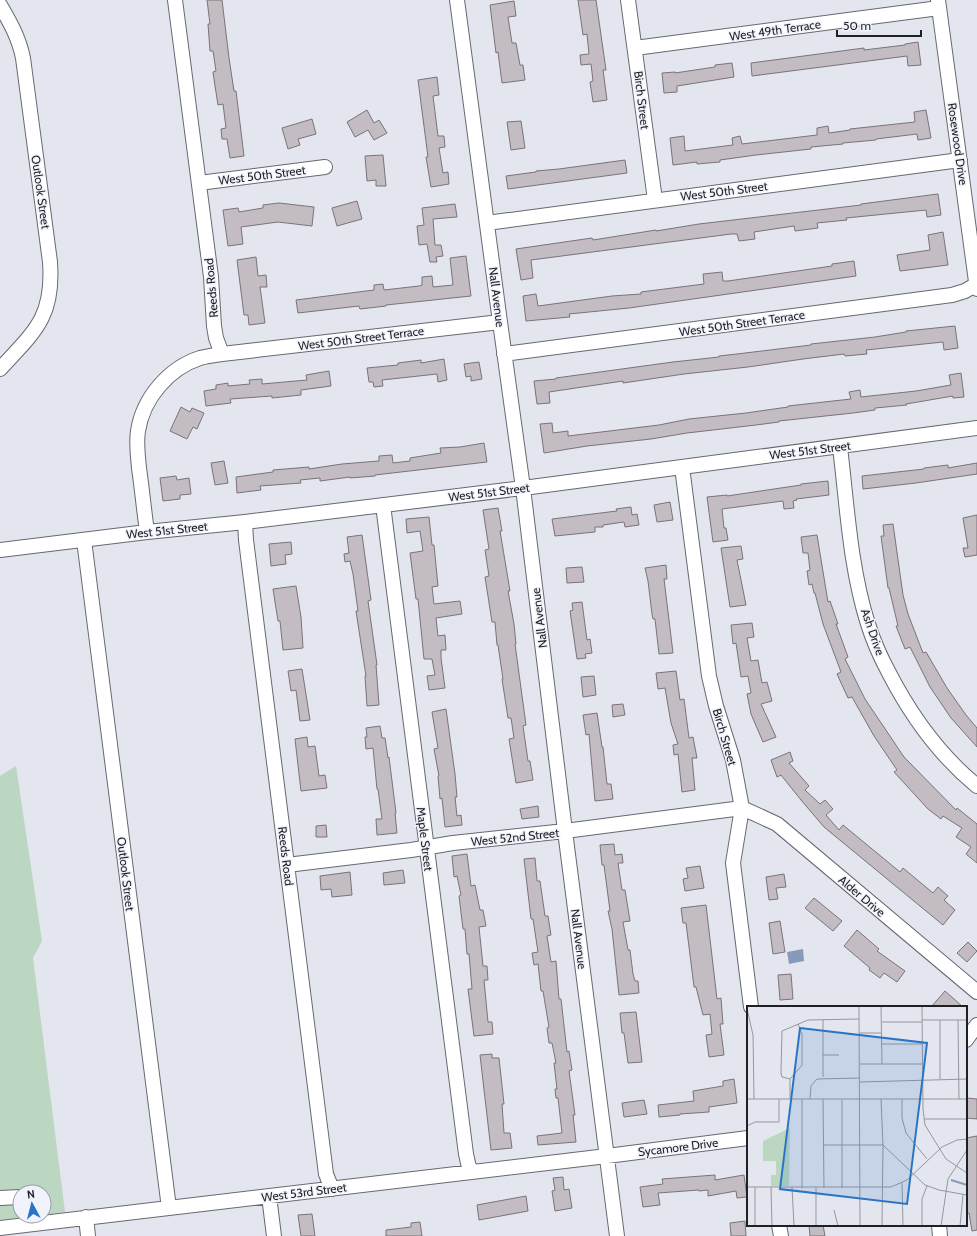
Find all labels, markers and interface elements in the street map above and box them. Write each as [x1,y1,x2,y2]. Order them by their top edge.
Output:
scale bar [837,12,921,38]
street label: West 49th Terrace [728,16,822,44]
text: 50 m [843,18,871,33]
street label: Birch Street [631,70,653,130]
street label: Rosewood Drive [945,102,971,186]
street label: Outlook Street [28,154,54,230]
street label: West 50th Street [218,162,306,188]
street label: West 50th Street [680,178,768,204]
street label: Reeds Road [201,258,221,318]
street label: Nall Avenue [486,266,508,328]
street label: West 50th Street Terrace [678,307,806,339]
street label: West 50th Street Terrace [297,323,425,353]
street label: West 51st Street [769,438,851,462]
street label: West 51st Street [448,480,530,504]
street label: West 51st Street [126,518,208,542]
street label: Nall Avenue [528,587,550,649]
street label: Ash Drive [858,607,888,657]
street label: Birch Street [710,707,740,767]
street label: Maple Street [414,806,436,872]
street label: Reeds Road [275,825,297,887]
street label: West 52nd Street [470,825,560,849]
street label: Outlook Street [114,836,138,912]
street label: Alder Drive [836,872,888,920]
street label: Nall Avenue [568,908,590,970]
inset map [747,1006,967,1226]
street label: Sycamore Drive [637,1135,719,1159]
street label: West 53rd Street [261,1179,347,1205]
north arrow [12,1184,52,1224]
text: N [26,1187,35,1201]

